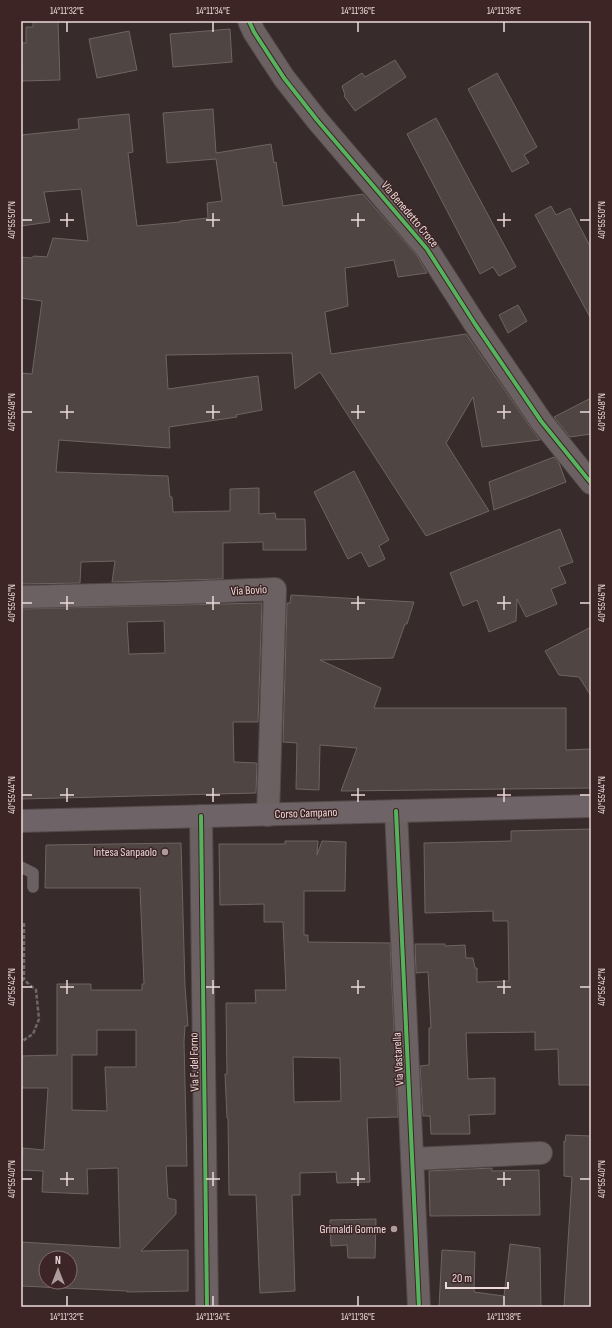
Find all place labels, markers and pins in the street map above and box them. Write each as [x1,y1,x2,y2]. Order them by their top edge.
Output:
place label: Intesa Sanpaolo [94,845,157,860]
marker: Intesa Sanpaolo [160,847,170,857]
place label: Grimaldi Gomme [319,1222,386,1237]
marker: Grimaldi Gomme [389,1224,399,1234]

